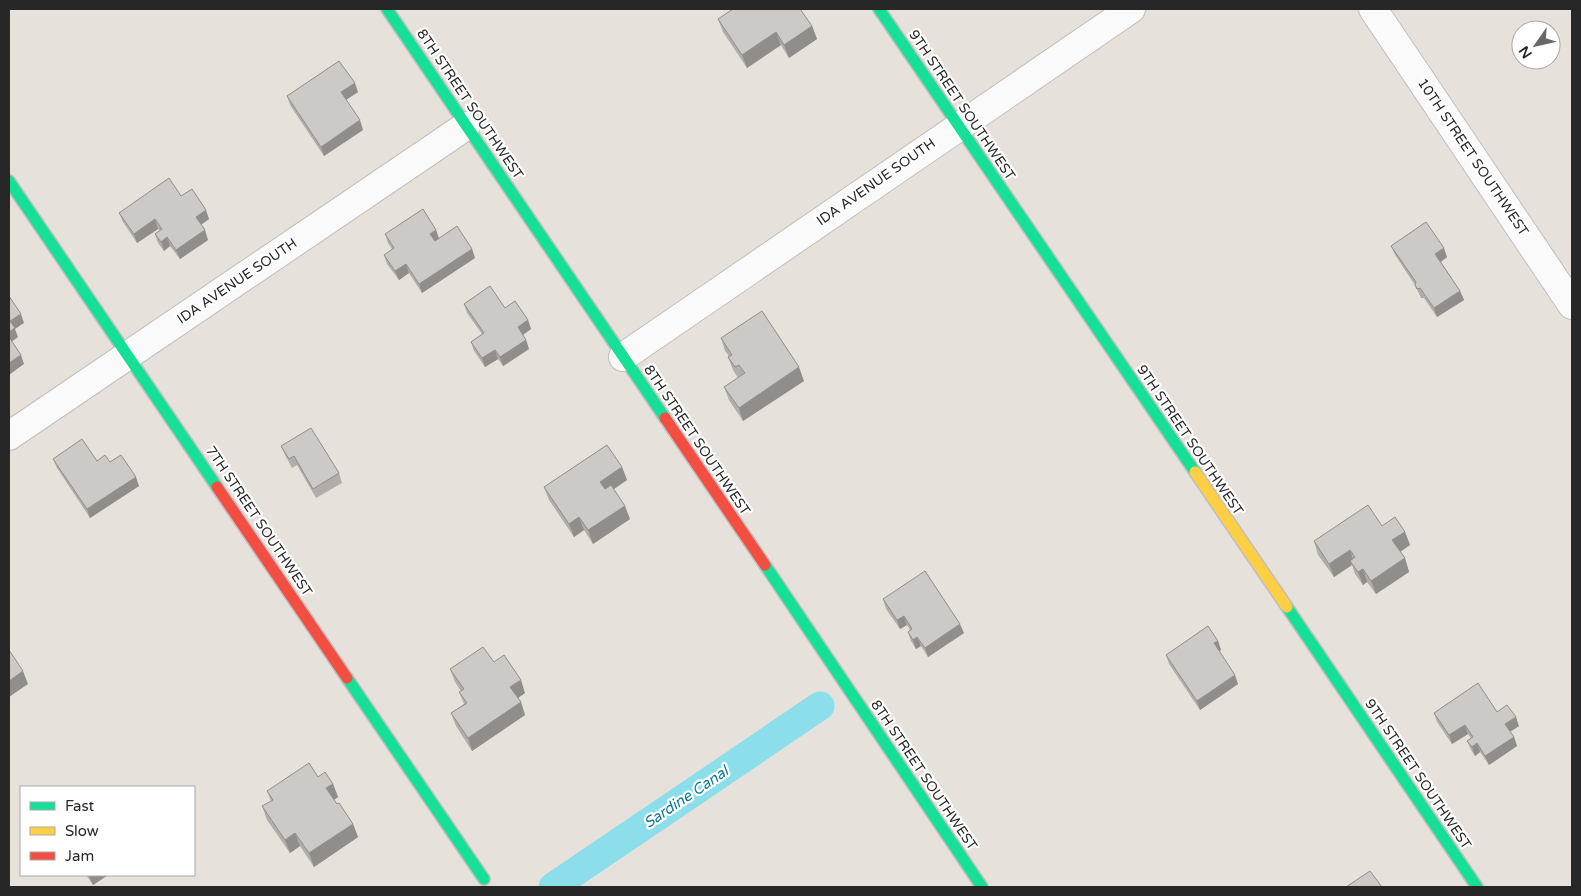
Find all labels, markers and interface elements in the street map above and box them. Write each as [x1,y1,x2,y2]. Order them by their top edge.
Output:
north arrow [1511,20,1561,70]
street label: 8TH STREET SOUTHWEST [413,26,527,183]
street label: 9TH STREET SOUTHWEST [905,27,1019,184]
text: N [1515,43,1536,61]
street label: 10TH STREET SOUTHWEST [1414,75,1532,239]
street label: IDA AVENUE SOUTH [813,135,939,229]
street label: IDA AVENUE SOUTH [174,235,300,327]
street label: 8TH STREET SOUTHWEST [640,362,754,519]
street label: 9TH STREET SOUTHWEST [1133,362,1247,519]
street label: 7TH STREET SOUTHWEST [202,443,316,600]
street label: 9TH STREET SOUTHWEST [1361,696,1475,853]
street label: 8TH STREET SOUTHWEST [867,697,981,854]
water label: Sardine Canal [640,761,734,832]
legend [20,786,195,876]
text: Fast [65,797,95,815]
text: Slow [65,822,99,840]
text: Jam [65,847,94,865]

